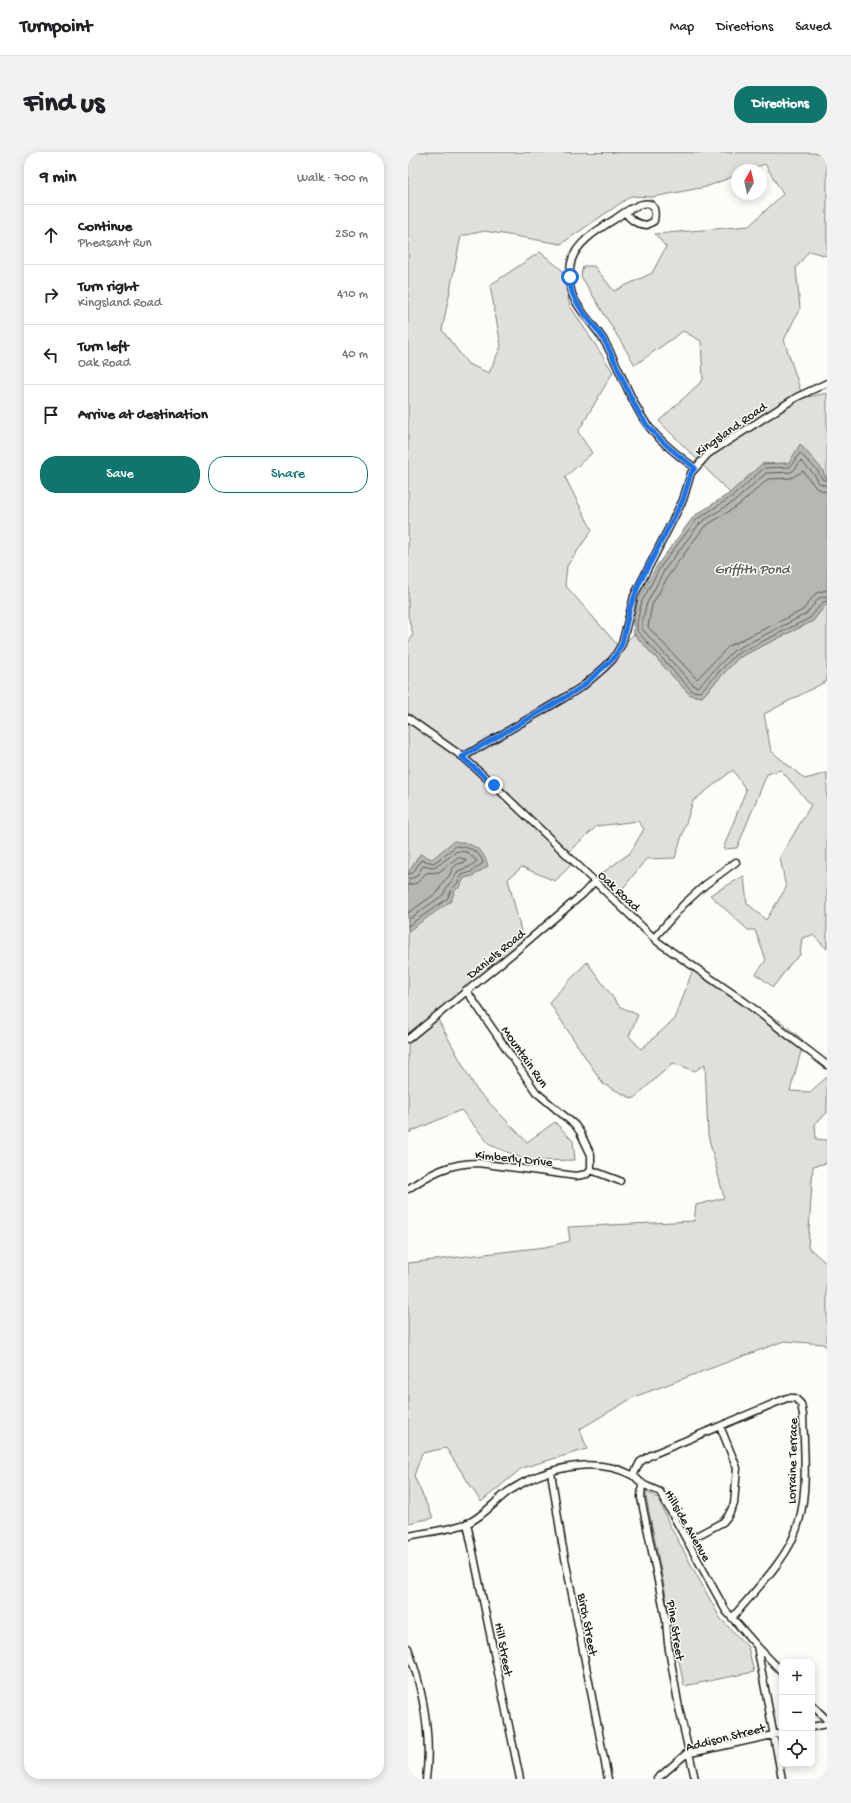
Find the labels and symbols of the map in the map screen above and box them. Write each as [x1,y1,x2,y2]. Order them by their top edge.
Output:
north arrow [731,164,767,200]
route start [561,268,579,286]
street label: Kingsland Road [693,399,771,460]
water label: Griffith Pond [715,562,791,579]
route end [485,776,503,794]
street label: Oak Road [594,869,644,916]
street label: Daniels Road [464,926,530,984]
street label: Mountain Run [497,1024,551,1092]
street label: Kimberly Drive [474,1148,554,1171]
street label: Lorraine Terrace [785,1418,802,1504]
street label: Hillside Avenue [660,1488,713,1565]
street label: Birch Street [573,1591,600,1659]
street label: Pine Street [662,1598,687,1663]
street label: Hill Street [490,1622,515,1679]
street label: Addison Street [684,1721,768,1756]

